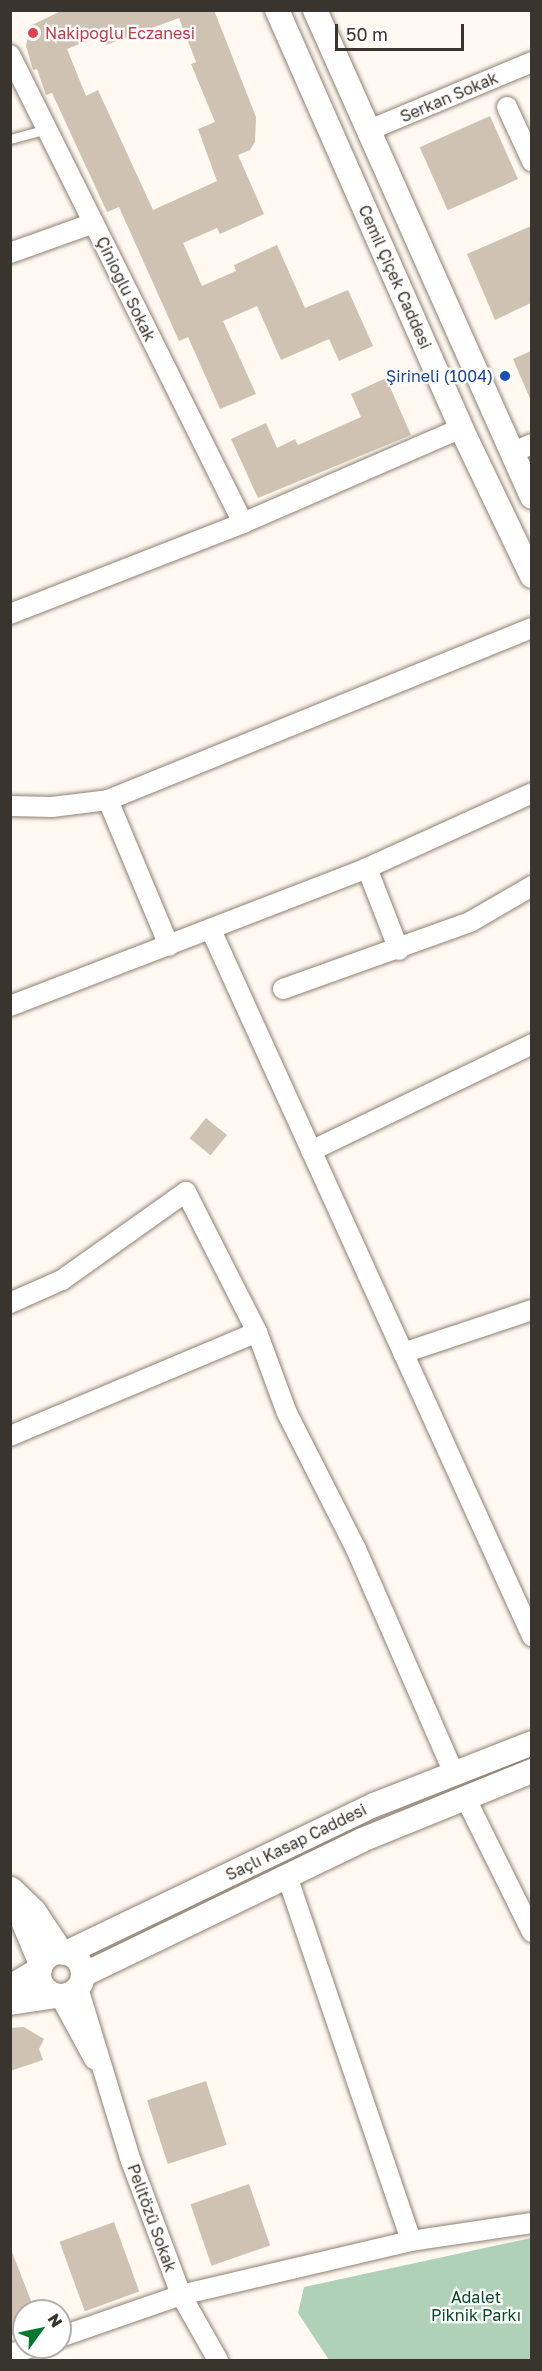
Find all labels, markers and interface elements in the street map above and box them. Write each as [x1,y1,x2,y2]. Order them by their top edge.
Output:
scale bar [338,12,467,50]
place label: Nakipoğlu Eczanesi [45,23,195,43]
text: 50 m [346,23,388,45]
marker: Nakipoğlu Eczanesi [26,26,40,40]
street label: Serkan Sokak [397,68,501,126]
street label: Cemil Çiçek Caddesi [355,202,435,352]
street label: Çinioğlu Sokak [92,233,160,345]
place label: Şirineli (1004) [386,366,493,386]
marker: Şirineli (1004) [498,369,512,383]
street label: Saçlı Kasap Caddesi [222,1800,370,1884]
street label: Pelitözü Sokak [124,2161,180,2275]
park label: Adalet Piknik Parkı [431,2287,521,2325]
north arrow [12,2299,72,2359]
text: N [44,2310,67,2331]

